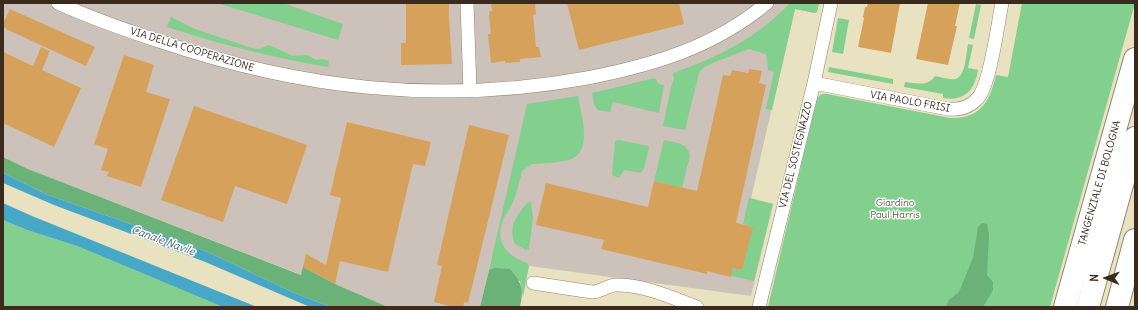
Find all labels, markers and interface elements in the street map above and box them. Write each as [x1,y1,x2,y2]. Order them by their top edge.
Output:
street label: VIA DELLA COOPERAZIONE [129,25,255,75]
street label: VIA PAOLO FRISI [869,89,951,115]
street label: VIA DEL SOSTEGNAZZO [777,100,815,210]
street label: TANGENZIALE DI BOLOGNA [1076,119,1124,247]
park label: Giardino Paul Harris [870,197,920,220]
water label: Canale Navile [129,223,197,259]
north arrow [1086,258,1126,298]
text: N [1087,274,1101,282]

